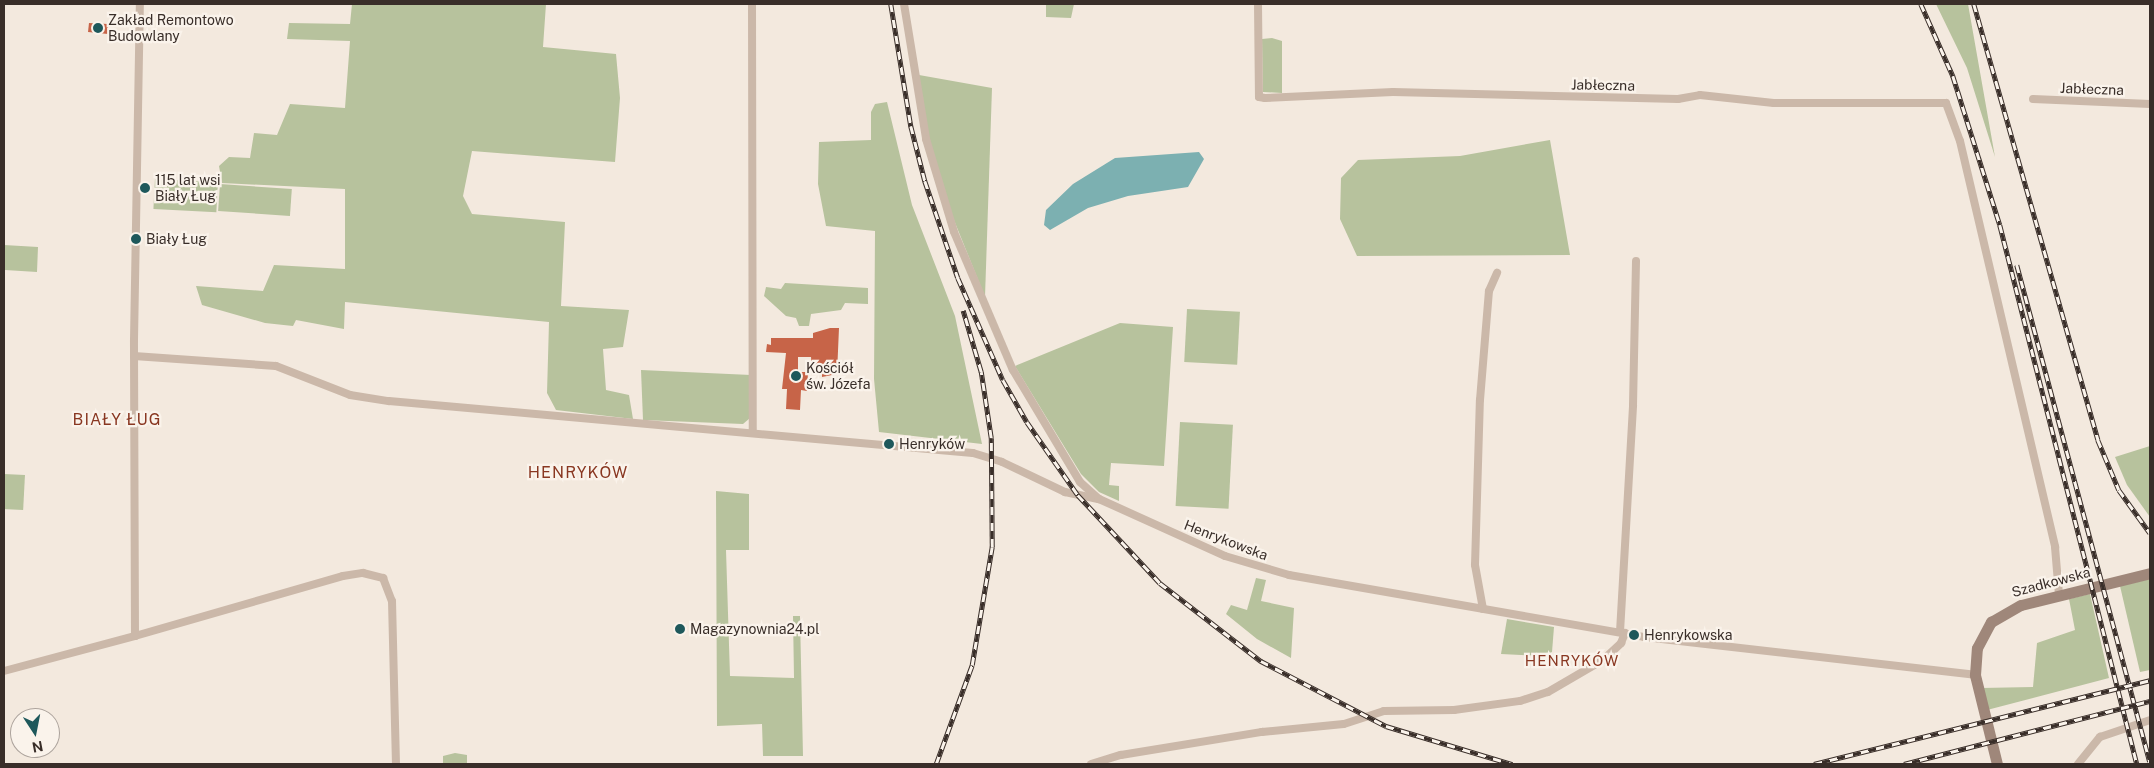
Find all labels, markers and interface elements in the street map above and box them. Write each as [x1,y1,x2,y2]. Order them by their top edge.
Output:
place label: Zakład Remontowo Budowlany [108,12,234,44]
marker: Zakład Remontowo Budowlany [92,22,104,34]
street label: Jabłeczna [1571,76,1635,94]
street label: Jabłeczna [2060,79,2124,99]
place label: 115 lat wsi Biały Ług [155,172,221,204]
marker: 115 lat wsi Biały Ług [139,182,151,194]
place label: Biały Ług [146,231,207,247]
marker: Biały Ług [130,233,142,245]
place label: Kościół św. Józefa [806,360,871,392]
marker: Kościół św. Józefa [790,370,802,382]
district label: BIAŁY ŁUG [71,410,163,430]
place label: Henryków [899,436,965,452]
marker: Henryków [883,438,895,450]
district label: HENRYKÓW [527,463,629,483]
street label: Henrykowska [1182,516,1270,564]
street label: Szadkowska [2010,563,2092,601]
place label: Magazynownia24.pl [690,621,819,637]
marker: Magazynownia24.pl [674,623,686,635]
place label: Henrykowska [1644,627,1732,643]
marker: Henrykowska [1628,629,1640,641]
district label: HENRYKÓW [1524,652,1620,670]
north arrow [10,708,60,758]
text: N [31,738,45,756]

